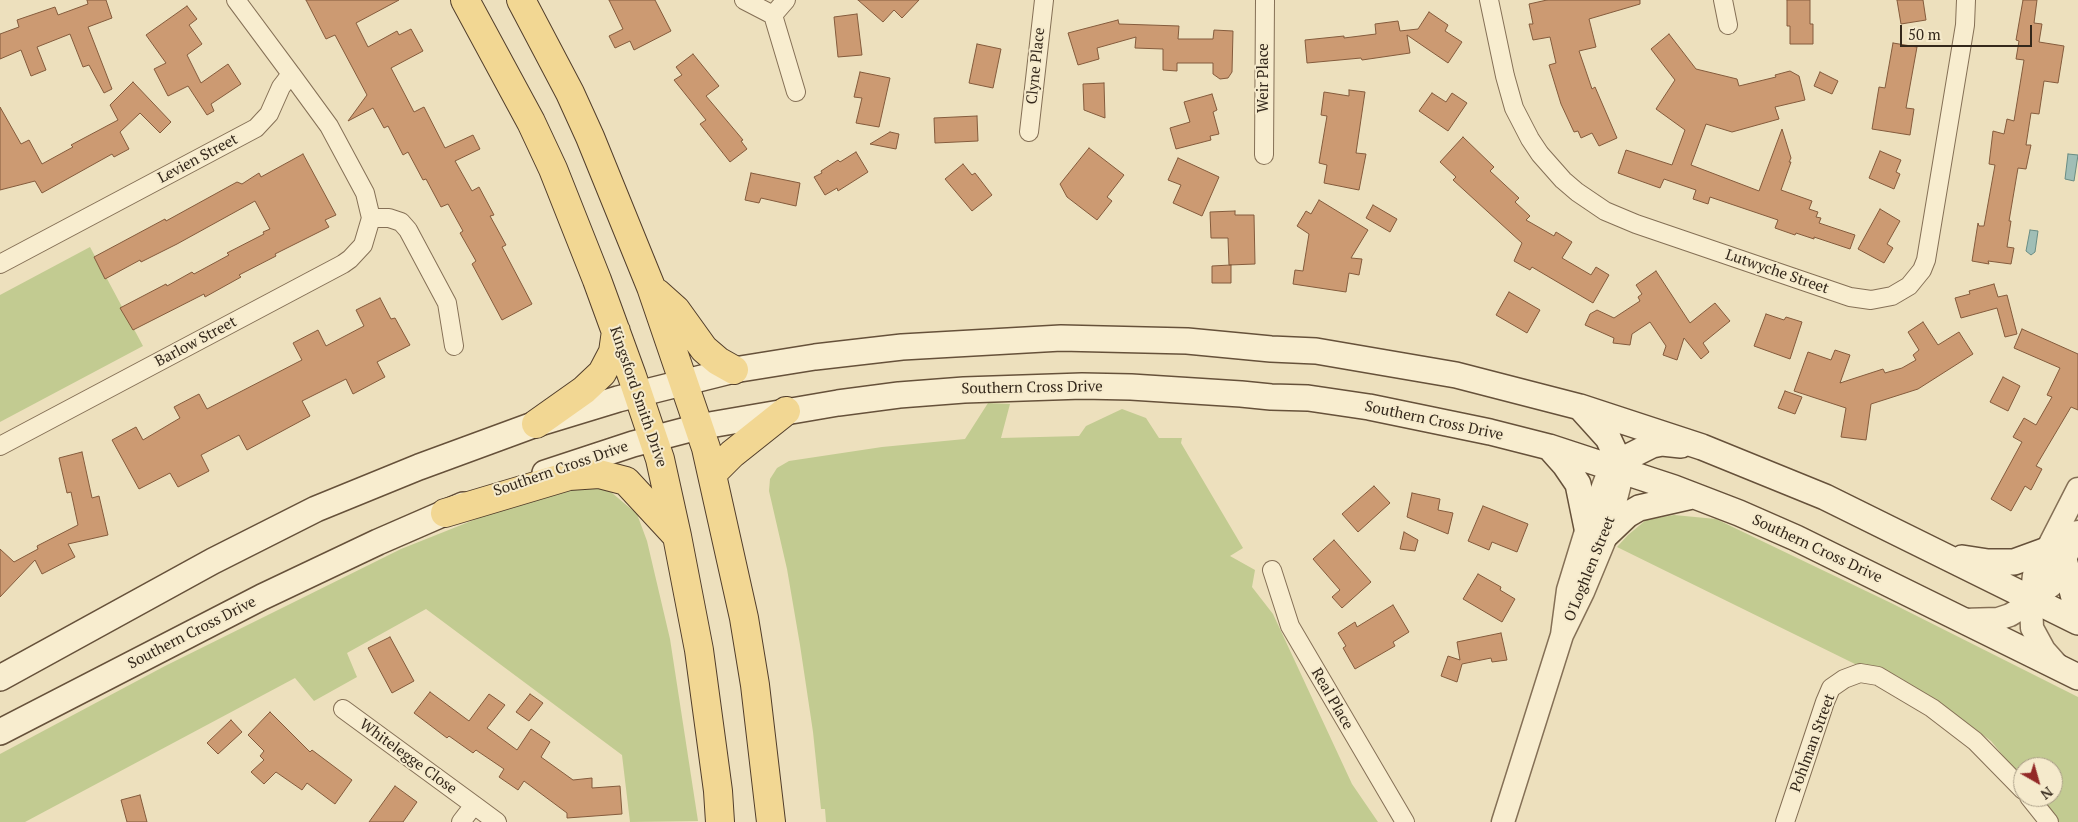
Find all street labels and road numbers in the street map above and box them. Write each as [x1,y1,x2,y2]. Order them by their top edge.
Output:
street label: Clyne Place [1023,27,1049,105]
street label: Weir Place [1255,43,1273,113]
street label: Levien Street [155,130,241,188]
street label: Lutwyche Street [1723,246,1831,298]
street label: Barlow Street [152,313,240,371]
street label: Kingsford Smith Drive [605,324,671,470]
street label: Southern Cross Drive [961,378,1103,398]
street label: Southern Cross Drive [1363,398,1505,444]
street label: Southern Cross Drive [491,437,631,501]
street label: Southern Cross Drive [1749,511,1885,587]
street label: O'Loghlen Street [1561,514,1619,624]
street label: Southern Cross Drive [125,593,259,673]
street label: Real Place [1307,665,1357,733]
street label: Pohlman Street [1787,691,1839,795]
street label: Whitelegge Close [356,716,460,798]

